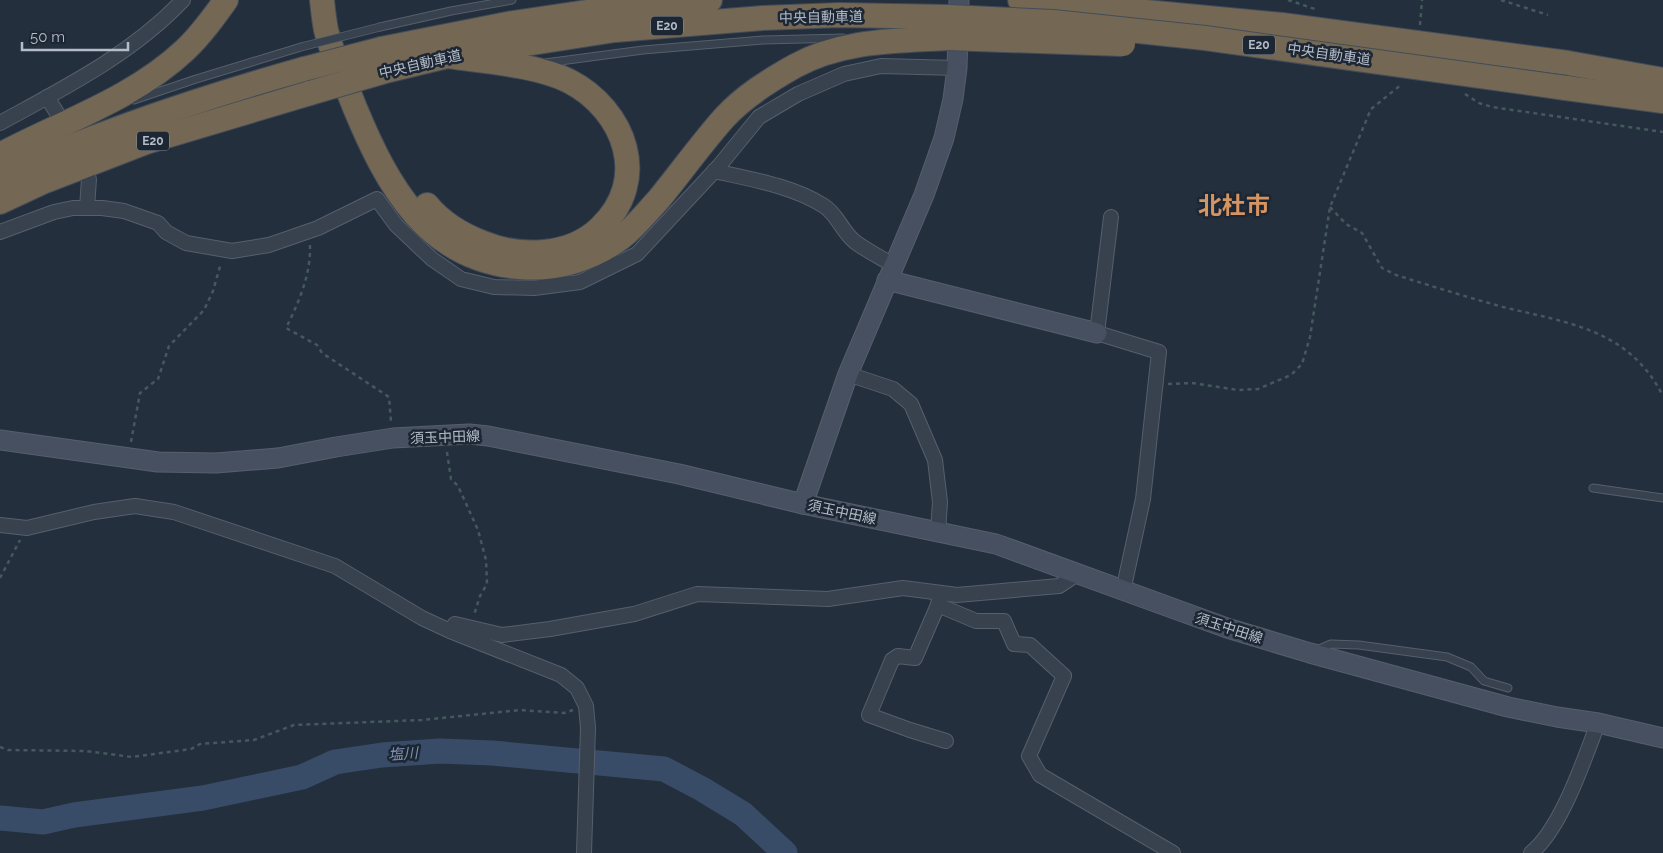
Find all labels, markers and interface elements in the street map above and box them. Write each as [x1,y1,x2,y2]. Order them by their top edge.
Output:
street label: 中央自動車道 [779,8,863,26]
road number: E20 [651,16,683,36]
scale bar [22,20,129,52]
text: 50 m [30,28,65,46]
road number: E20 [1243,36,1275,54]
street label: 中央自動車道 [1286,40,1372,68]
street label: 中央自動車道 [377,47,463,81]
road number: E20 [137,132,169,150]
district label: 北杜市 [1198,191,1270,220]
street label: 須玉中田線 [410,428,480,446]
street label: 須玉中田線 [806,497,878,527]
street label: 須玉中田線 [1193,610,1265,646]
water label: 塩川 [387,744,421,764]

